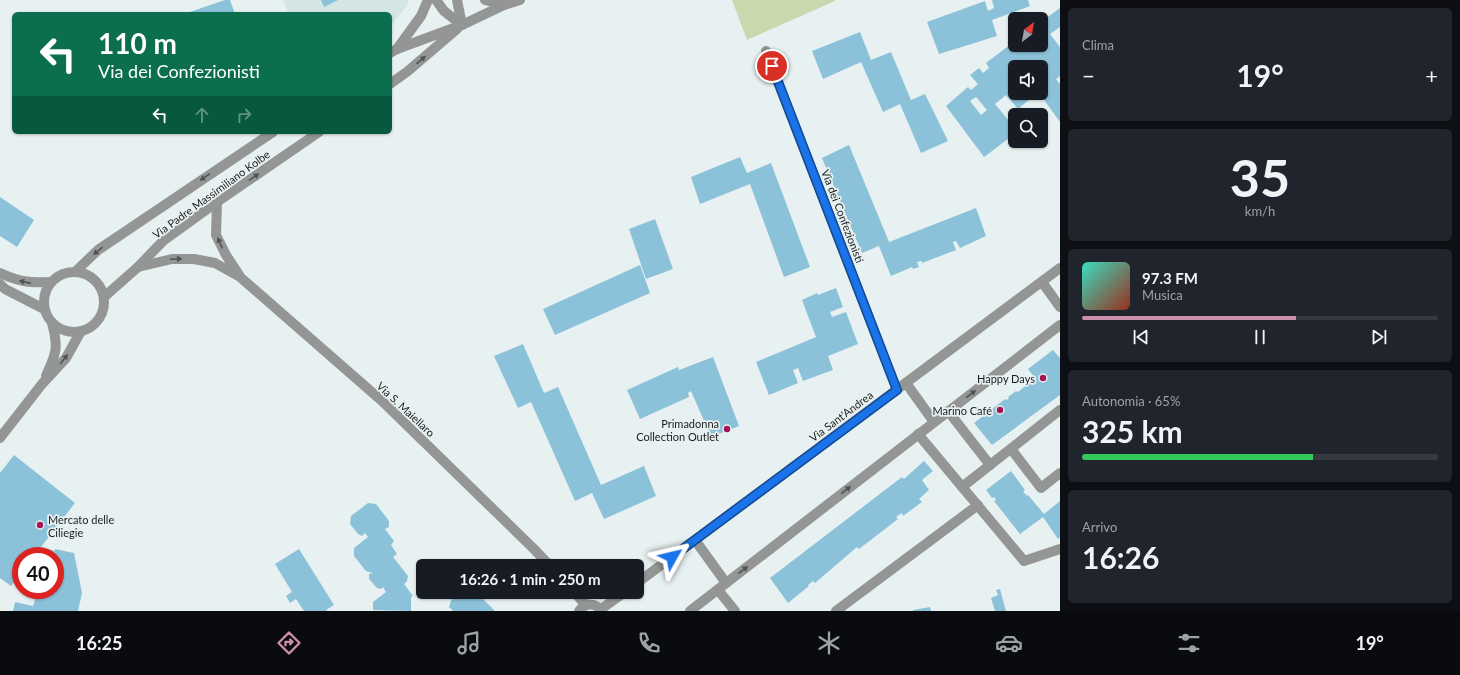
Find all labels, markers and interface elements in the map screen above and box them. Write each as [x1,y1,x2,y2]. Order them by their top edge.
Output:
north arrow [1008,12,1048,52]
map controls [1008,12,1048,148]
text: 110 m [98,26,177,60]
icon: left [32,28,84,80]
text: Clima [1082,37,1114,53]
pin [755,49,789,83]
icon: arrive [761,55,783,77]
one-way arrow [416,56,426,65]
text: 19° [1236,57,1284,93]
text: Via dei Confezionisti [98,60,260,82]
button: sound [1008,60,1048,100]
text: − [1082,62,1095,89]
text: + [1425,62,1438,89]
icon: left [149,104,171,126]
icon: ahead [191,104,213,126]
icon: right [233,104,255,126]
button: search [1008,108,1048,148]
text: 35 [1230,146,1290,208]
street label: Via Padre Massimiliano Kolbe [150,147,272,241]
street label: Via dei Confezionisti [819,167,867,265]
one-way arrow [200,173,211,181]
one-way arrow [249,173,259,181]
text: km/h [1245,203,1275,219]
one-way arrow [217,237,223,249]
one-way arrow [93,246,104,255]
one-way arrow [170,256,183,262]
text: 97.3 FM [1142,269,1198,287]
one-way arrow [18,278,31,284]
text: Musica [1142,287,1183,303]
icon: previous [1130,326,1152,348]
icon: pause [1249,326,1271,348]
icon: next [1368,326,1390,348]
one-way arrow [59,354,68,365]
place label: Happy Days [977,372,1035,385]
marker: Happy Days [1038,373,1048,383]
street label: Via S. Maiellaro [374,379,438,439]
street label: Via Sant'Andrea [807,388,875,444]
one-way arrow [966,390,977,398]
text: Autonomia · 65% [1082,393,1180,409]
place label: Marino Café [932,404,992,417]
marker: Marino Café [995,405,1005,415]
text: 325 km [1082,413,1183,449]
place label: Primadonna Collection Outlet [636,417,719,443]
marker: Primadonna Collection Outlet [722,424,732,434]
one-way arrow [841,487,851,495]
place label: Mercato delle Ciliegie [48,513,114,539]
text: Arrivo [1082,519,1117,535]
marker: Mercato delle Ciliegie [35,520,45,530]
position arrow [651,536,693,578]
text: 16:26 [1082,539,1159,575]
speed limit sign: 40 [12,547,64,599]
one-way arrow [738,566,749,574]
text: 16:26 · 1 min · 250 m [460,570,600,588]
icon: directions [275,629,303,657]
icon: music [455,629,483,657]
icon: phone [635,629,663,657]
icon: climate [815,629,843,657]
icon: car [995,629,1023,657]
icon: filters [1175,629,1203,657]
text: 16:25 [76,632,122,654]
text: 19° [1355,632,1384,654]

